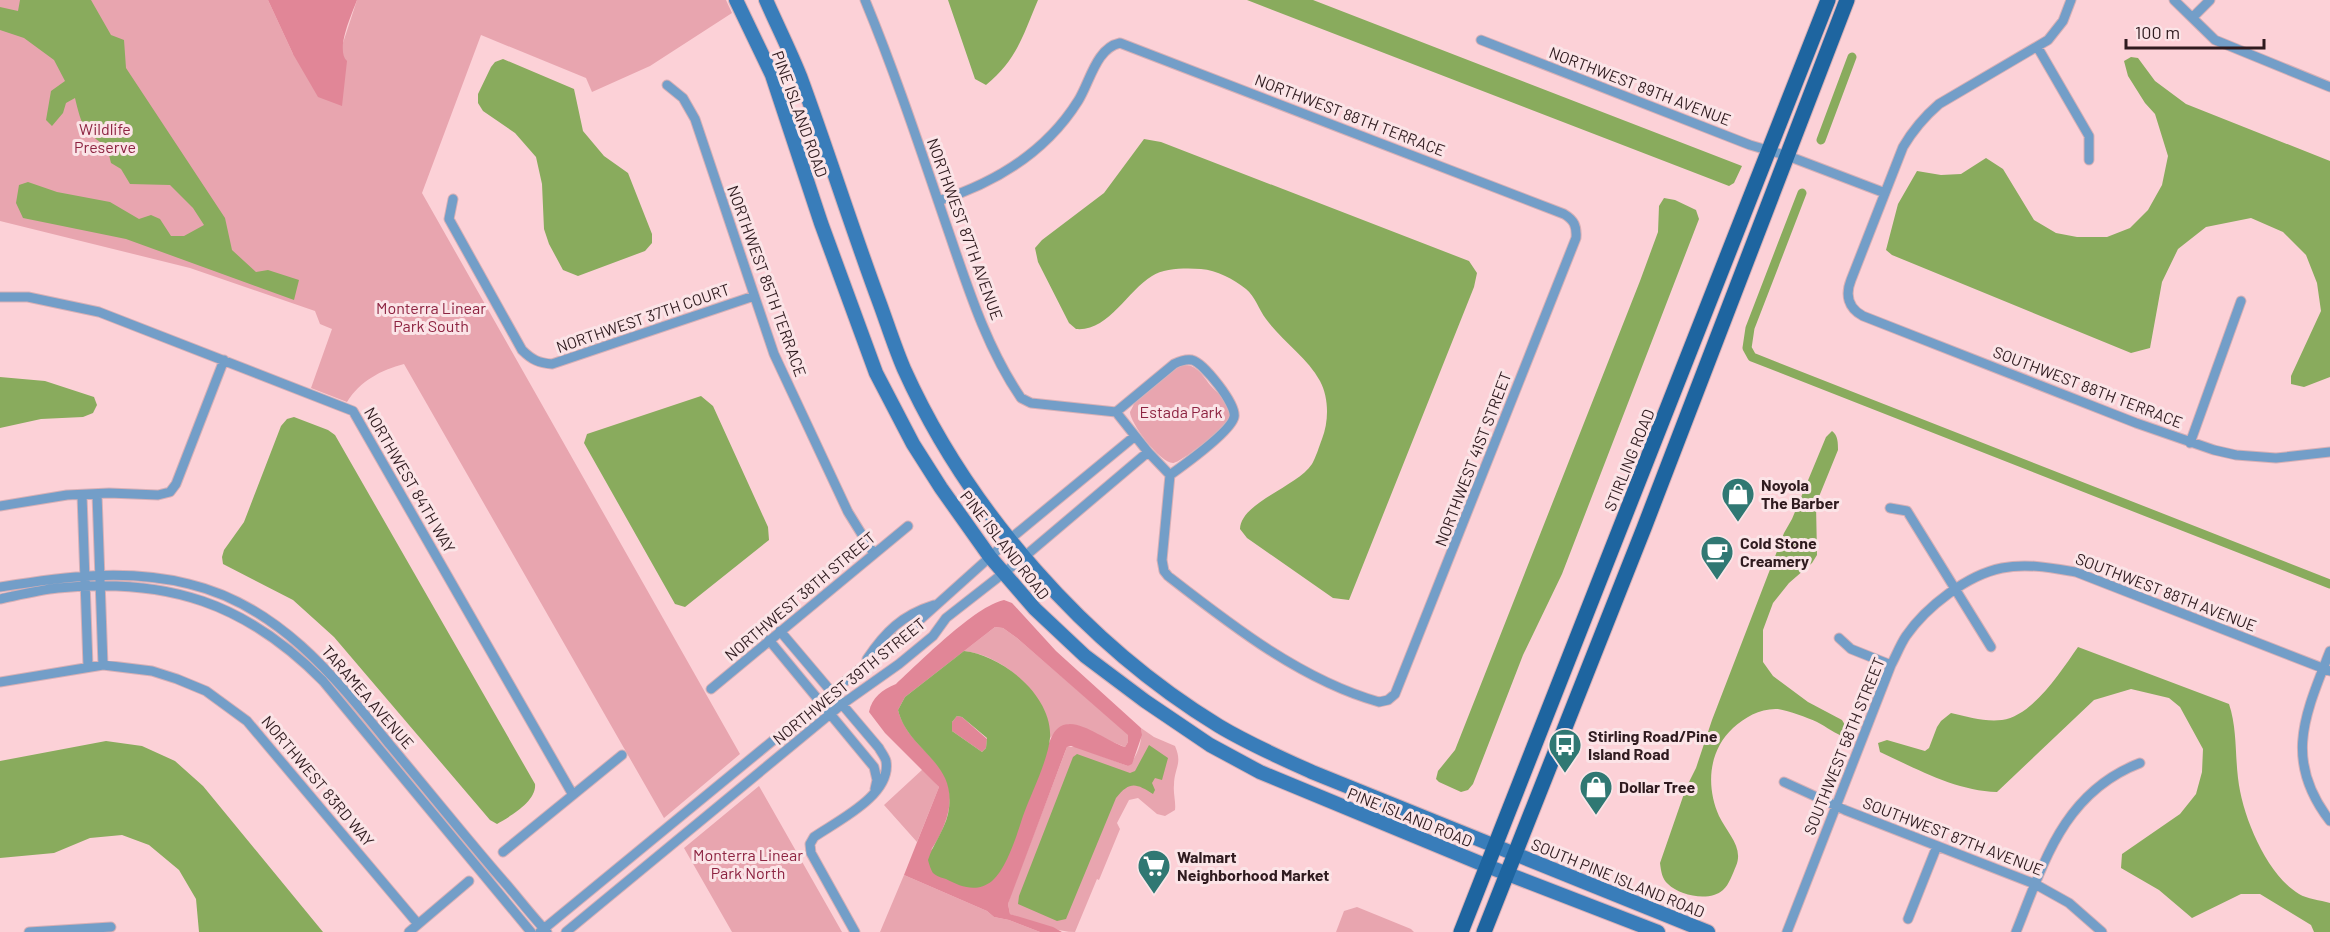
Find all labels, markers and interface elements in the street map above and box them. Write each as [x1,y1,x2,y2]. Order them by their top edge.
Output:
scale bar [2126,12,2264,50]
text: 100 m [2135,21,2180,43]
street label: NORTHWEST 89TH AVENUE [1547,42,1734,129]
street label: PINE ISLAND ROAD [769,48,832,180]
street label: NORTHWEST 88TH TERRACE [1252,69,1448,160]
park label: Wildlife Preserve [74,119,136,156]
street label: NORTHWEST 87TH AVENUE [924,135,1007,322]
street label: NORTHWEST 85TH TERRACE [724,183,811,379]
street label: NORTHWEST 37TH COURT [554,279,732,356]
park label: Monterra Linear Park South [376,298,486,335]
street label: SOUTHWEST 88TH TERRACE [1991,342,2186,431]
street label: NORTHWEST 41ST STREET [1430,369,1515,549]
park label: Estada Park [1140,402,1222,421]
street label: NORTHWEST 84TH WAY [361,404,460,556]
street label: STIRLING ROAD [1599,406,1658,514]
place label: Noyola The Barber [1761,475,1839,512]
shop icon: Noyola The Barber [1720,476,1756,523]
street label: PINE ISLAND ROAD [957,486,1054,603]
street label: NORTHWEST 38TH STREET [721,527,879,664]
place label: Cold Stone Creamery [1740,533,1817,570]
cafe icon: Cold Stone Creamery [1699,534,1735,581]
street label: SOUTHWEST 88TH AVENUE [2073,548,2259,635]
street label: NORTHWEST 39TH STREET [769,613,929,748]
street label: TARAMEA AVENUE [318,641,418,752]
street label: SOUTHWEST 58TH STREET [1799,654,1888,837]
street label: NORTHWEST 83RD WAY [258,712,379,850]
place label: Stirling Road/Pine Island Road [1588,726,1718,763]
bus stop icon: Stirling Road/Pine Island Road [1547,727,1583,774]
shop icon: Dollar Tree [1578,769,1614,816]
place label: Dollar Tree [1619,777,1695,796]
street label: PINE ISLAND ROAD [1345,783,1475,850]
street label: SOUTHWEST 87TH AVENUE [1860,792,2046,879]
street label: SOUTH PINE ISLAND ROAD [1529,834,1708,921]
park label: Monterra Linear Park North [693,845,803,882]
place label: Walmart Neighborhood Market [1177,847,1329,884]
supermarket icon: Walmart Neighborhood Market [1136,848,1172,895]

